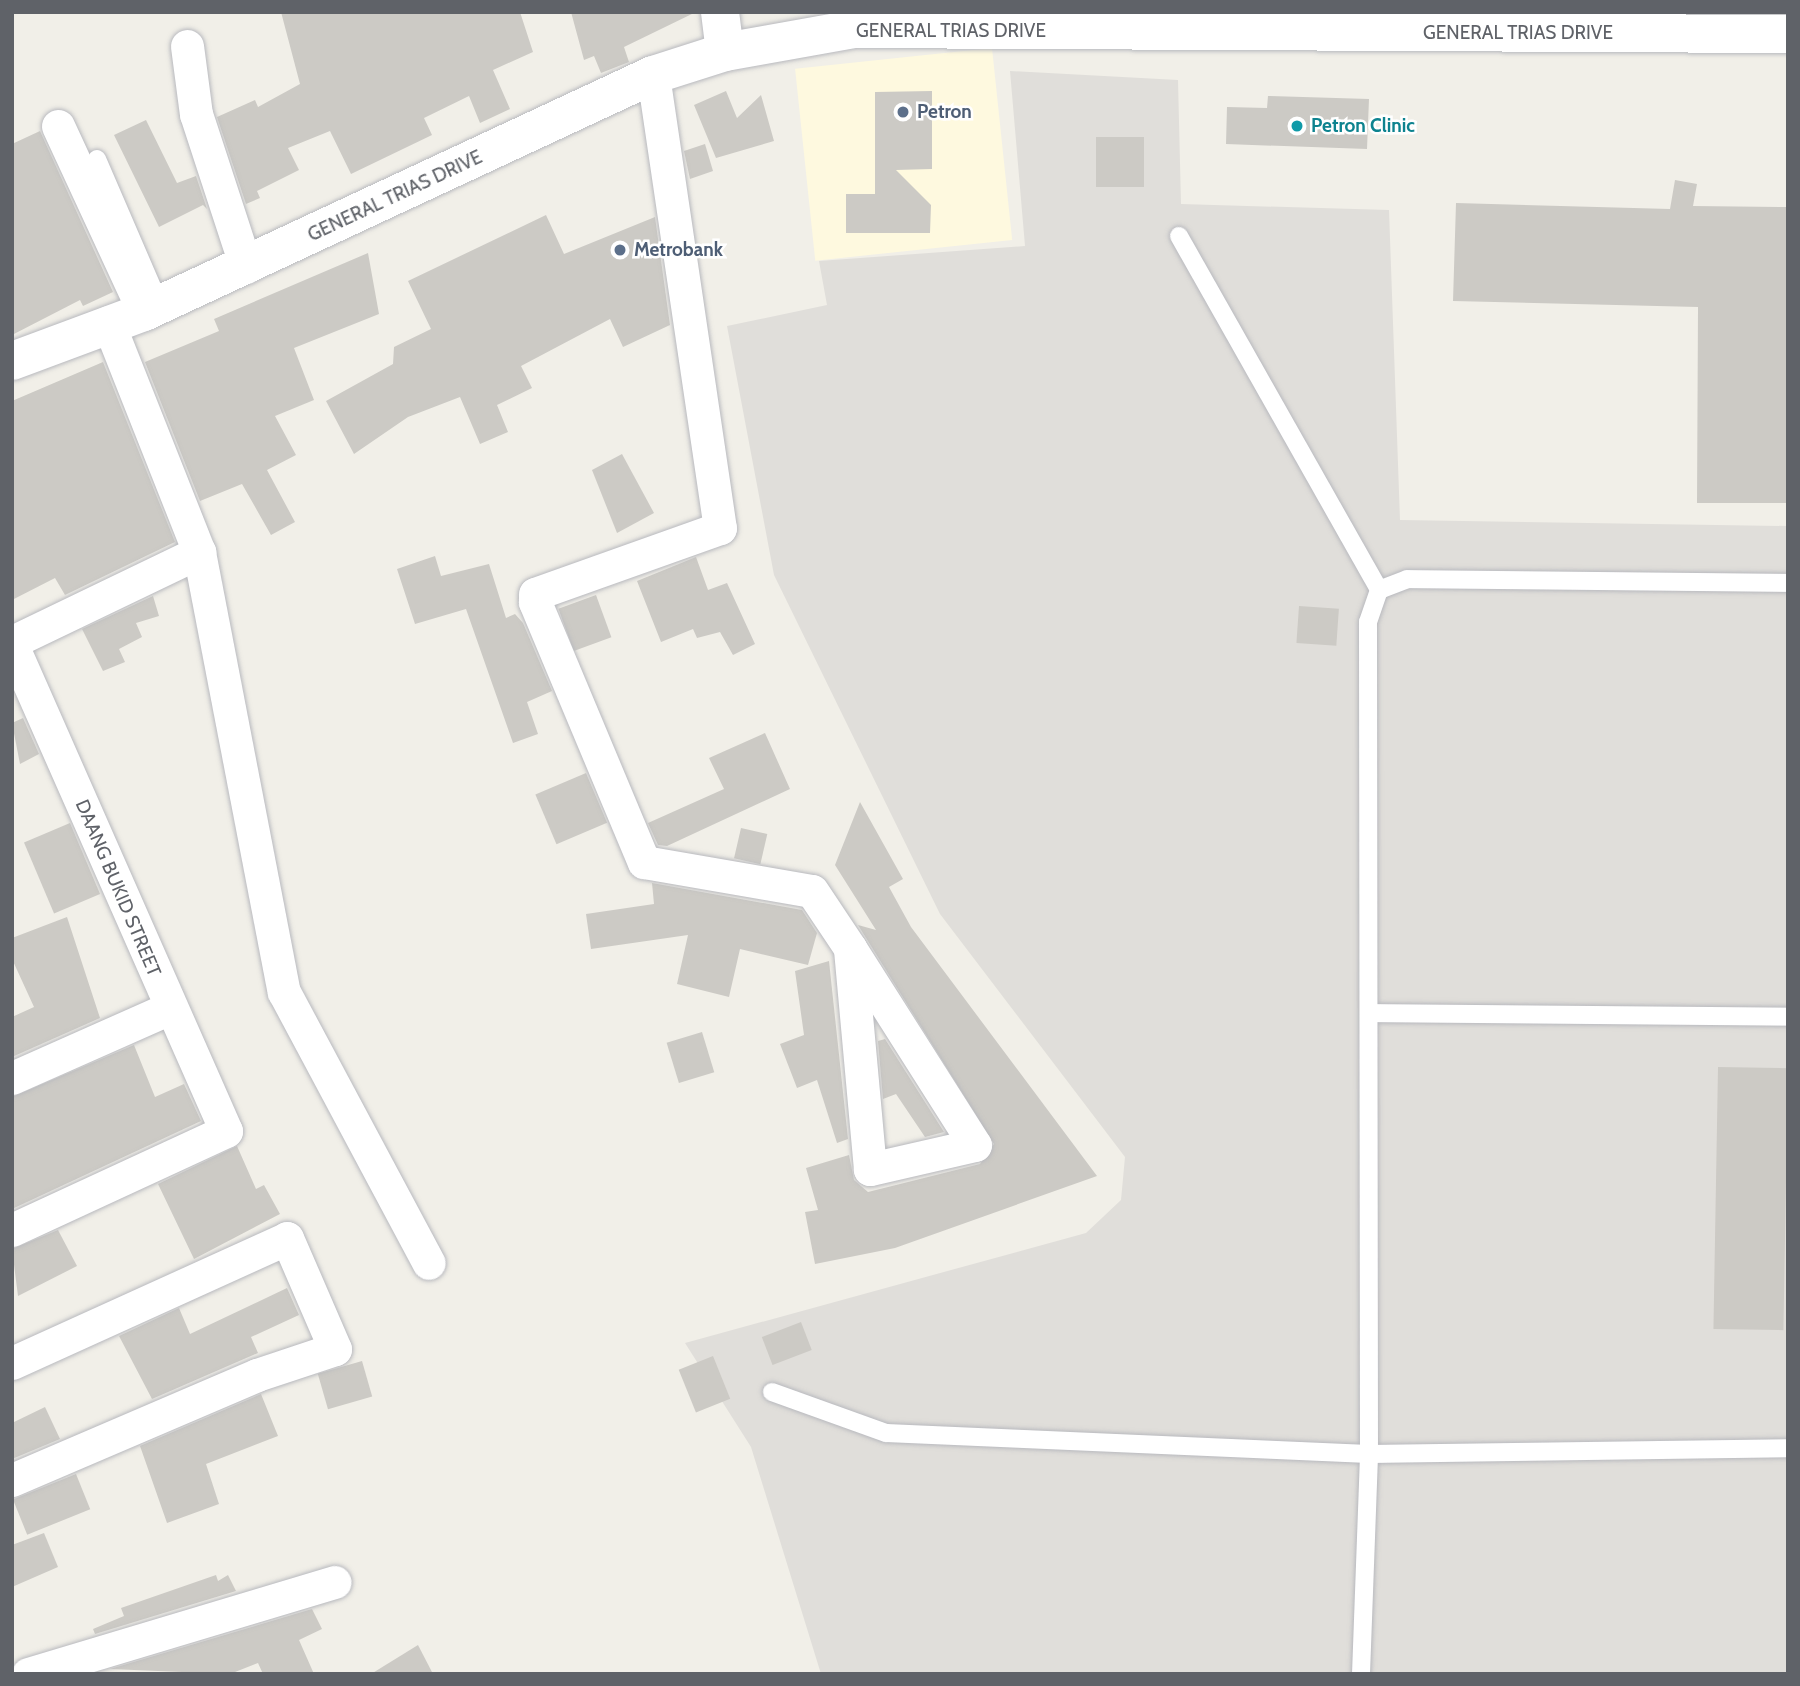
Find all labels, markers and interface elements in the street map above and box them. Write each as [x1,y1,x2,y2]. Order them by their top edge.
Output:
street label: GENERAL TRIAS DRIVE [856,20,1046,42]
street label: GENERAL TRIAS DRIVE [1423,22,1613,44]
place label: Petron [917,101,972,123]
marker: Petron [895,104,911,120]
place label: Petron Clinic [1311,115,1415,137]
marker: Petron Clinic [1289,118,1305,134]
street label: GENERAL TRIAS DRIVE [304,146,486,246]
place label: Metrobank [634,239,723,261]
marker: Metrobank [612,242,628,258]
street label: DAANG BUKID STREET [70,796,166,980]

